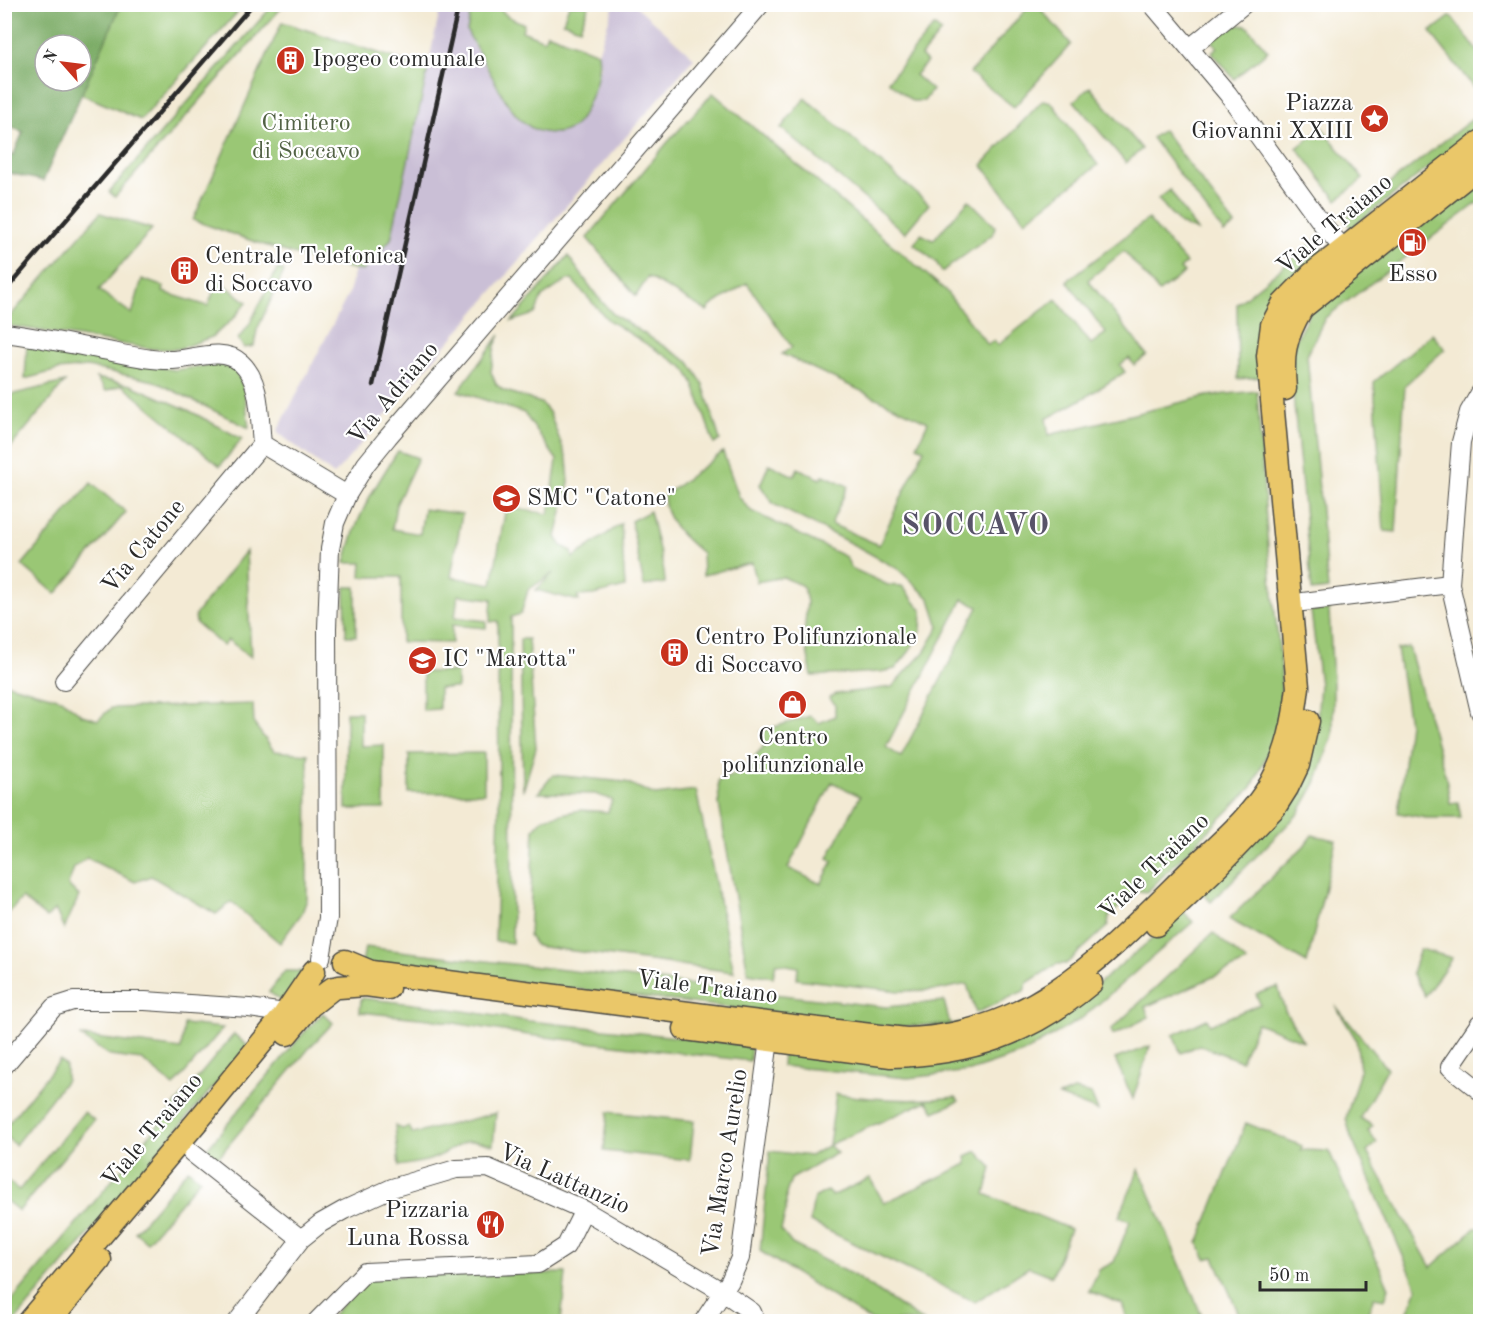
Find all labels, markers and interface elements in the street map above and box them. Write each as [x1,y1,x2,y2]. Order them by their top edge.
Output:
north arrow [33,33,93,93]
building icon: Ipogeo comunale [275,44,307,76]
text: N [42,47,62,66]
place label: Ipogeo comunale [312,48,485,72]
place label: Piazza Giovanni XXIII [1191,92,1353,144]
place icon: Piazza Giovanni XXIII [1358,102,1390,134]
park label: Cimitero di Soccavo [252,112,360,164]
street label: Viale Traiano [1273,170,1397,280]
fuel station icon: Esso [1397,226,1429,258]
place label: Centrale Telefonica di Soccavo [205,245,405,297]
building icon: Centrale Telefonica di Soccavo [168,255,200,287]
place label: Esso [1388,263,1438,287]
street label: Via Adriano [344,338,444,450]
school or university icon: SMC "Catone" [490,483,522,515]
place label: SMC "Catone" [527,487,676,511]
street label: Via Catone [98,495,190,599]
district label: SOCCAVO [901,511,1051,541]
place label: Centro Polifunzionale di Soccavo [695,626,917,678]
building icon: Centro Polifunzionale di Soccavo [658,636,690,668]
school or university icon: IC "Marotta" [406,644,438,676]
place label: IC "Marotta" [443,648,577,672]
shop icon: Centro polifunzionale [777,689,809,721]
place label: Centro polifunzionale [722,726,864,778]
street label: Viale Traiano [1096,809,1214,925]
street label: Viale Traiano [635,967,779,1009]
street label: Via Marco Aurelio [699,1067,753,1259]
street label: Viale Traiano [98,1069,208,1193]
street label: Via Lattanzio [495,1140,633,1220]
place label: Pizzaria Luna Rossa [347,1199,469,1251]
restaurant icon: Pizzaria Luna Rossa [474,1209,506,1241]
scale bar [1260,1254,1366,1292]
text: 50 m [1269,1267,1309,1285]

